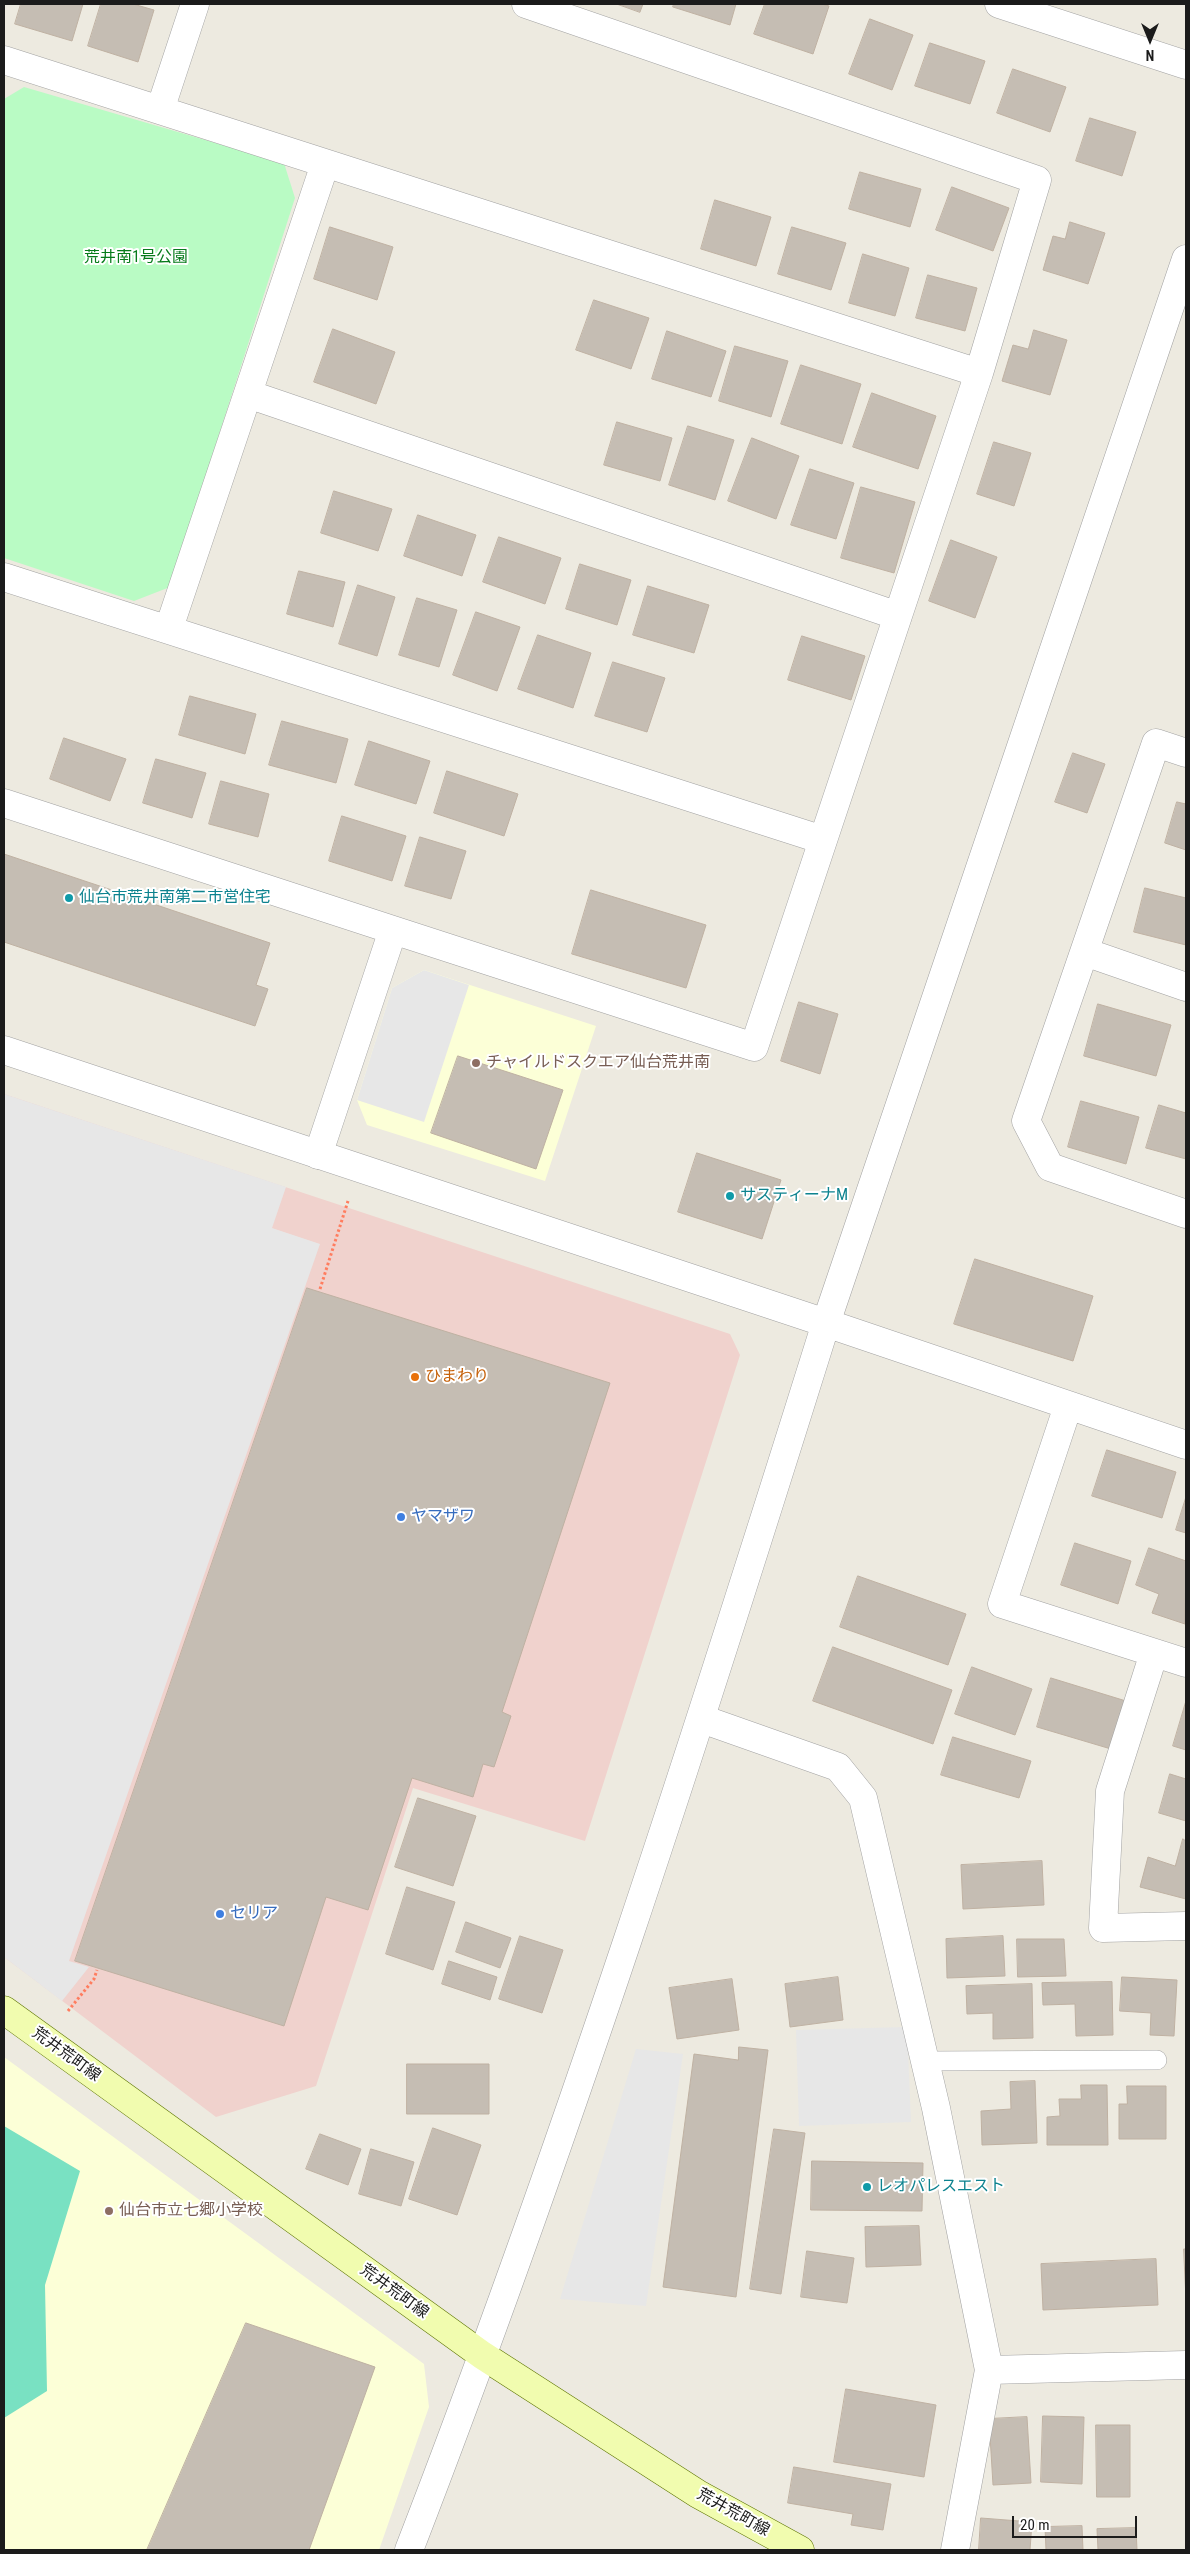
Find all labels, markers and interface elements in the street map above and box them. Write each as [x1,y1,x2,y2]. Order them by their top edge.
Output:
north arrow [1125,15,1175,65]
text: N [1146,47,1154,63]
park label: 荒井南1号公園 [84,248,188,268]
place label: 仙台市荒井南第二市営住宅 [79,888,271,908]
marker: 仙台市荒井南第二市営住宅 [63,892,75,904]
place label: チャイルドスクエア仙台荒井南 [486,1053,710,1073]
marker: チャイルドスクエア仙台荒井南 [470,1057,482,1069]
place label: サスティーナM [740,1186,848,1206]
marker: サスティーナM [724,1190,736,1202]
place label: ひまわり [425,1367,489,1387]
marker: ひまわり [409,1371,421,1383]
place label: ヤマザワ [411,1507,475,1527]
marker: ヤマザワ [395,1511,407,1523]
place label: セリア [230,1904,278,1924]
marker: セリア [214,1908,226,1920]
street label: 荒井荒町線 [28,2024,104,2086]
place label: レオパレスエスト [877,2177,1005,2197]
marker: レオパレスエスト [861,2181,873,2193]
place label: 仙台市立七郷小学校 [119,2201,263,2221]
marker: 仙台市立七郷小学校 [103,2205,115,2217]
street label: 荒井荒町線 [356,2261,432,2323]
street label: 荒井荒町線 [693,2485,773,2541]
scale bar [1015,2506,1140,2538]
text: 20 m [1020,2516,1050,2534]

